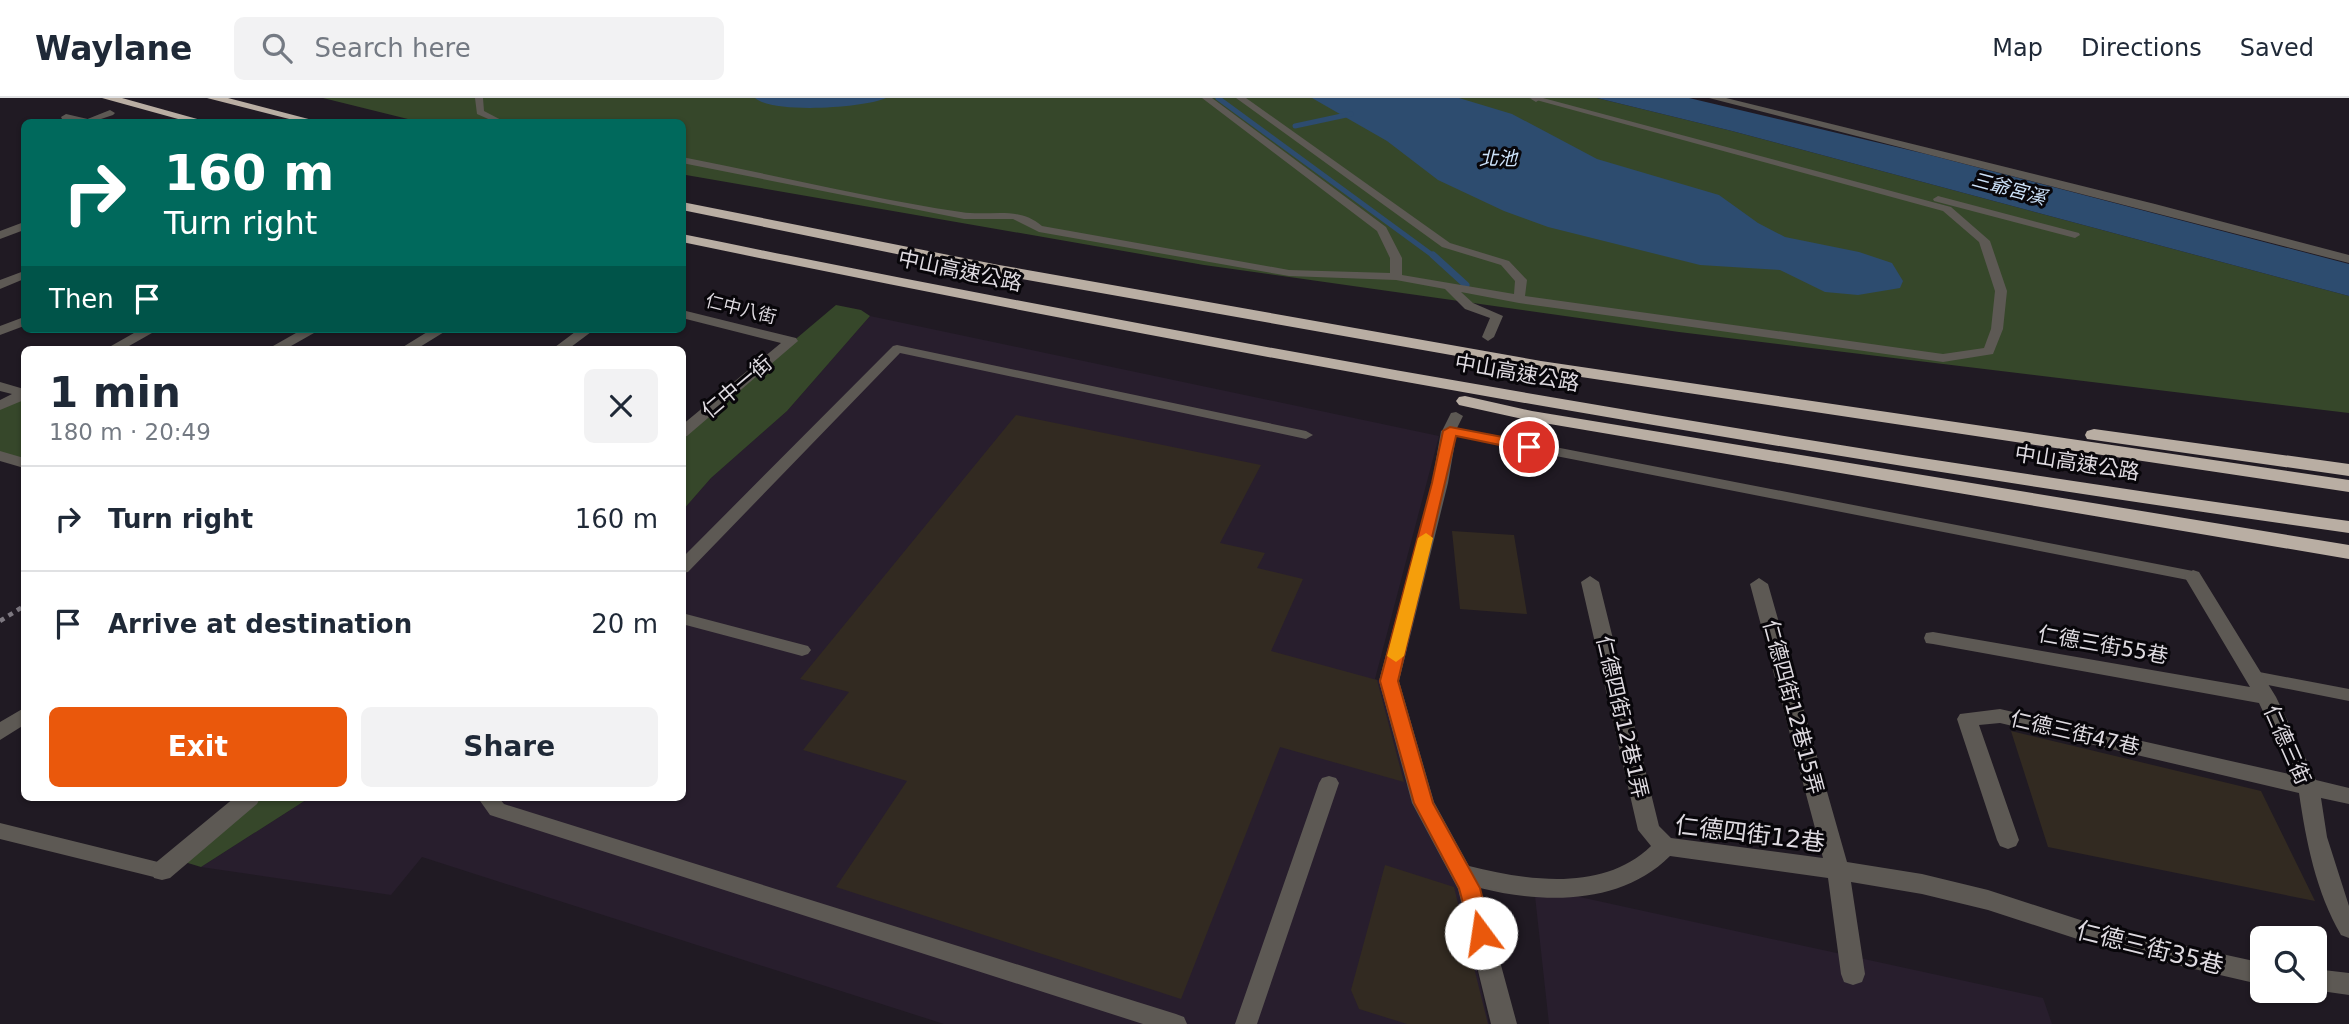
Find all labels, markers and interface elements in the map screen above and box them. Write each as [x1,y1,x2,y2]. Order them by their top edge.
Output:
search box [234,17,724,80]
text: Waylane [35,29,192,68]
icon: search [258,29,296,67]
text: Search here [314,33,471,63]
text: Map [1992,34,2043,62]
text: Directions [2081,34,2202,62]
text: Saved [2240,34,2314,62]
text: 160 m [164,145,334,202]
icon: right [49,147,140,238]
water label: 北池 [1479,147,1519,169]
water label: 三爺宮溪 [1969,168,2051,209]
text: Turn right [164,204,317,242]
street label: 中山高速公路 [896,246,1024,296]
icon: arrive [128,280,166,318]
text: Then [49,284,114,314]
street label: 仁中八街 [704,290,779,327]
street label: 中山高速公路 [1453,350,1581,396]
street label: 仁中一街 [697,351,777,423]
text: 1 min [49,368,181,417]
button: close [584,369,658,443]
pin [1499,417,1559,477]
text: 180 m · 20:49 [49,419,211,445]
icon: arrive [1510,428,1548,466]
street label: 中山高速公路 [2013,441,2141,485]
icon: right [49,500,87,538]
text: Turn right [108,504,253,534]
text: 160 m [575,504,658,534]
icon: arrive [49,605,87,643]
text: Arrive at destination [108,609,412,639]
text: 20 m [591,609,658,639]
street label: 仁德四街12巷15弄 [1758,617,1828,797]
street label: 仁德三街55巷 [2036,622,2170,668]
street label: 仁德四街12巷1弄 [1592,633,1652,801]
street label: 仁德三街 [2259,702,2315,788]
street label: 仁德三街47巷 [2008,706,2142,760]
button: Exit [49,707,347,787]
button: Share [361,707,658,787]
street label: 仁德四街12巷 [1674,811,1826,857]
position arrow [1444,896,1518,970]
street label: 仁德三街35巷 [2074,916,2226,980]
map controls [2250,926,2327,1003]
button: search [2250,926,2327,1003]

